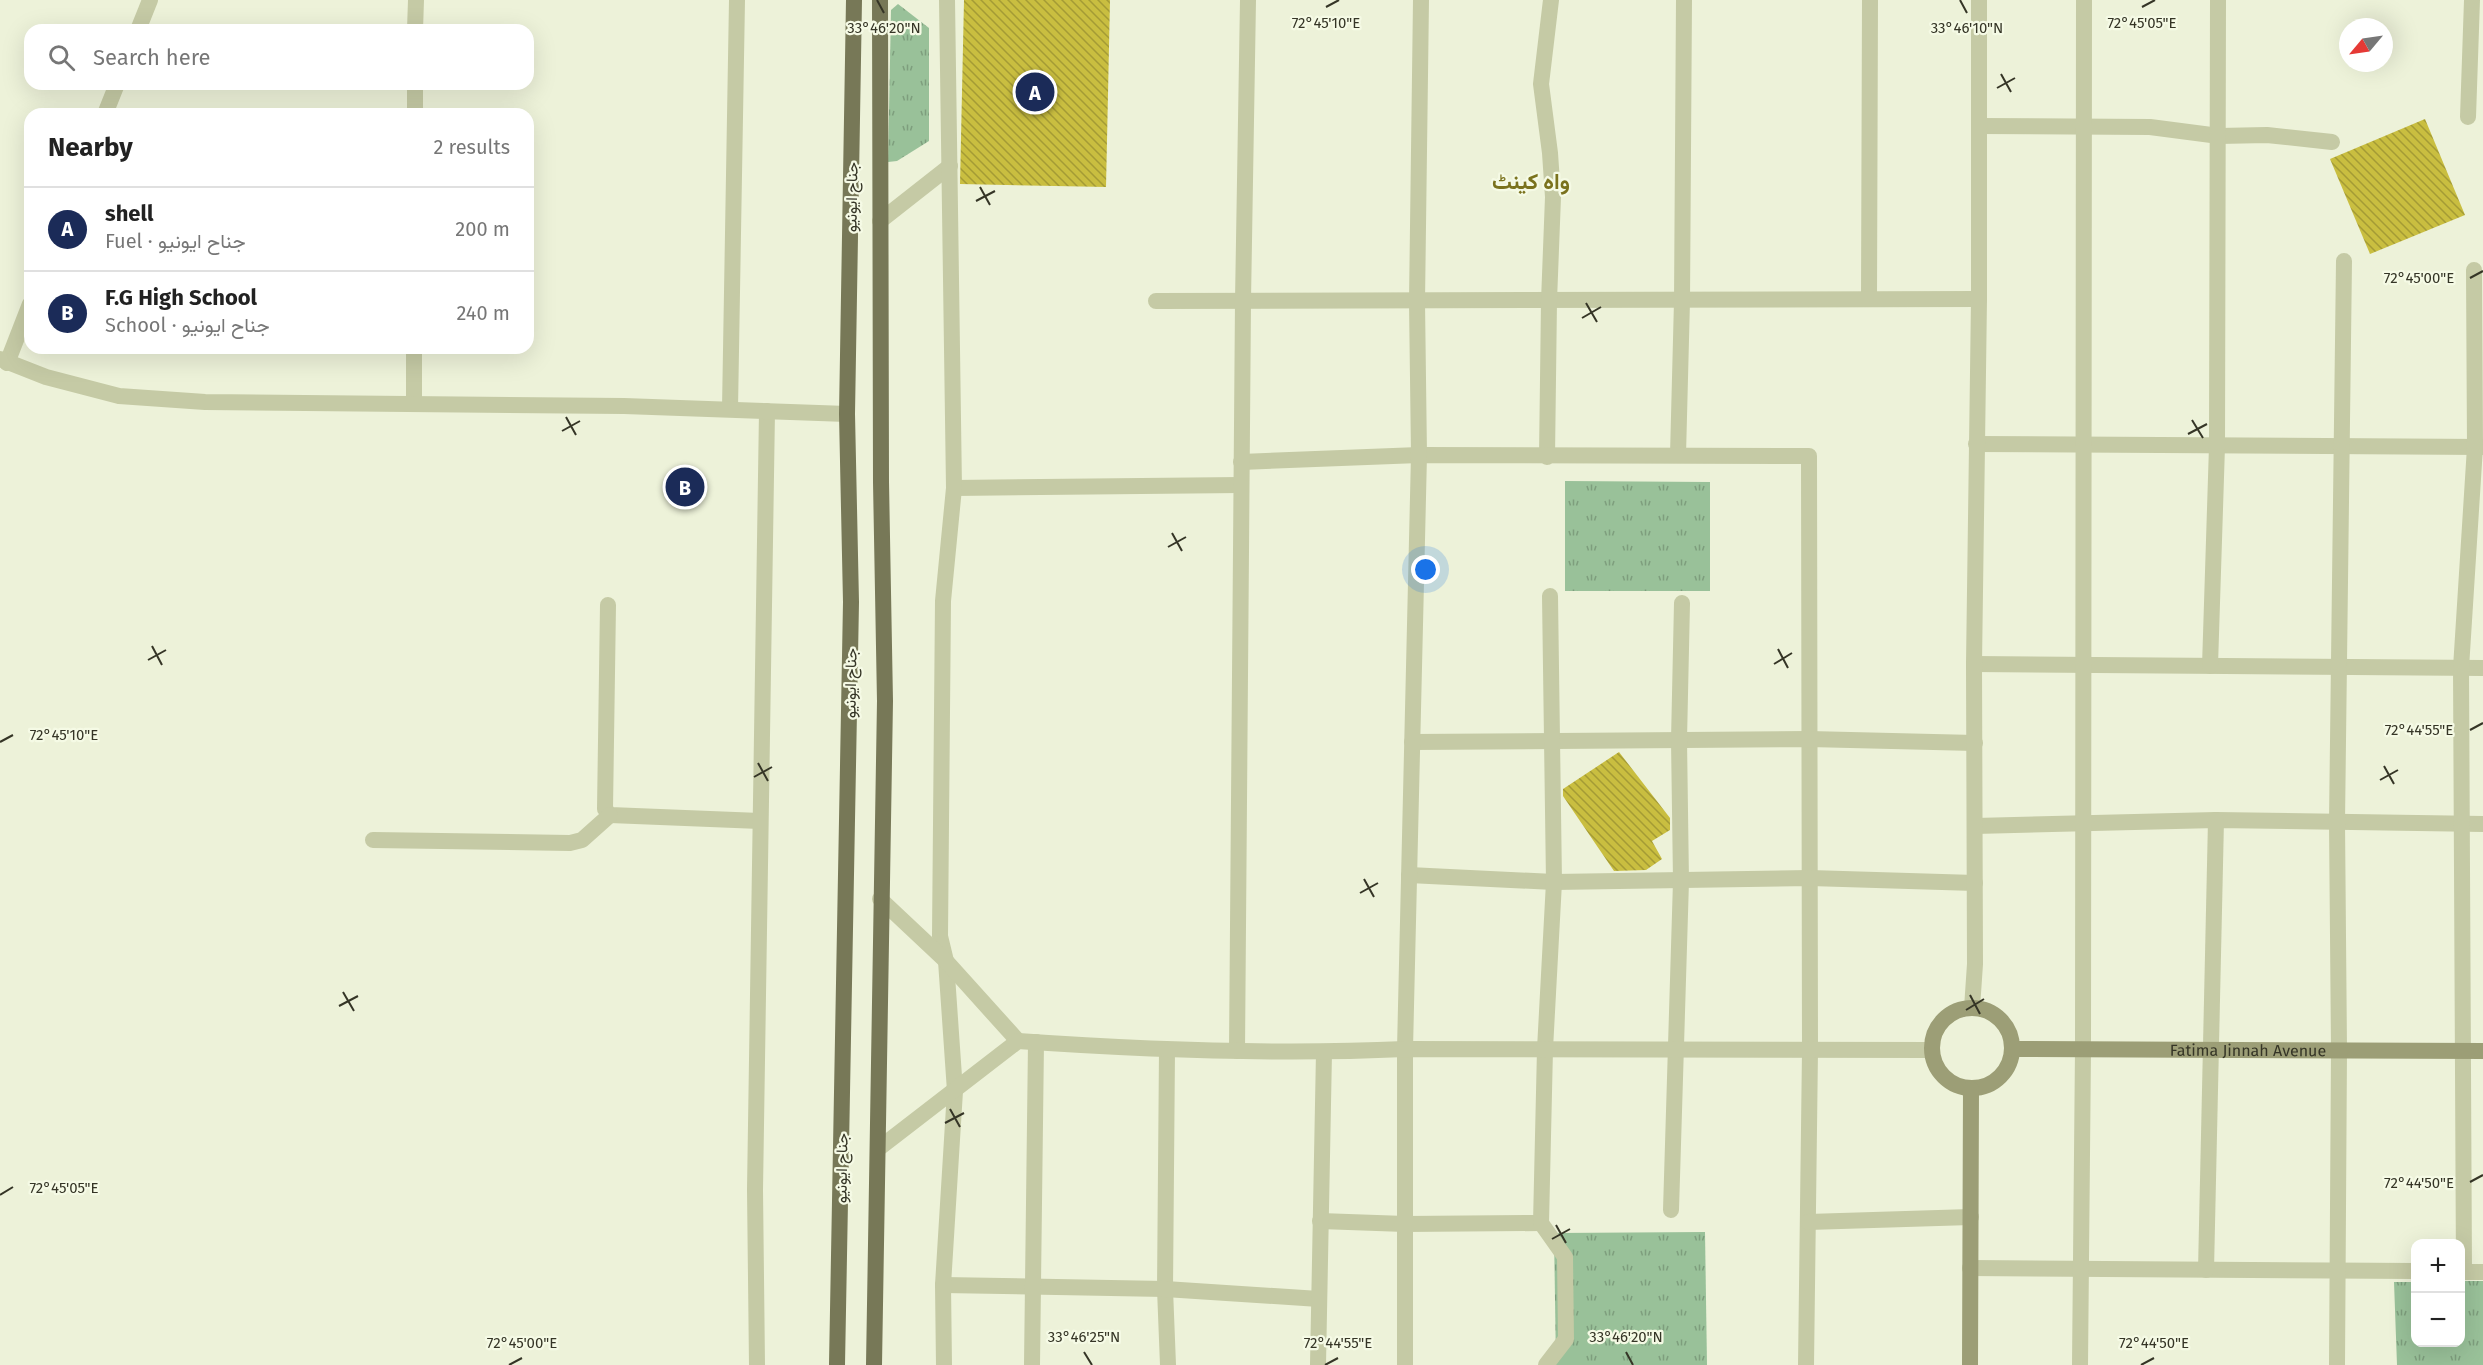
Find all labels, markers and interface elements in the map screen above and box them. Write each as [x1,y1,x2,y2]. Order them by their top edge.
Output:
text: 72°45'10"E [1292,14,1360,32]
text: 72°45'05"E [2107,14,2177,32]
north arrow [2339,18,2393,72]
text: 33°46'20"N [847,19,921,37]
text: 33°46'10"N [1931,19,2003,37]
search box [24,24,534,90]
icon: search [45,41,78,74]
text: Search here [93,44,211,71]
pin: A [1016,70,1054,115]
text: Nearby [48,132,133,163]
text: 2 results [433,135,510,159]
street label: جناح ایونیو [841,161,864,232]
district label: واہ کینٹ [1492,168,1570,195]
text: shell [105,200,154,227]
text: A [62,217,73,241]
text: 200 m [455,217,510,241]
text: Fuel · جناح ایونیو [105,229,246,253]
text: 72°45'00"E [2384,269,2454,287]
text: F.G High School [105,284,257,311]
text: B [61,301,74,325]
text: 240 m [456,301,510,325]
text: School · جناح ایونیو [105,313,270,337]
pin: B [666,464,704,510]
your location [1411,555,1440,584]
street label: جناح ایونیو [840,647,863,718]
text: 72°44'55"E [2385,721,2453,739]
text: 72°45'10"E [30,726,98,744]
street label: Fatima Jinnah Avenue [2170,1041,2326,1060]
street label: جناح ایونیو [831,1132,854,1203]
text: 72°44'50"E [2384,1174,2454,1192]
text: 72°45'05"E [29,1179,99,1197]
map controls [2411,1239,2465,1347]
button: + [2411,1239,2465,1293]
button: − [2411,1293,2465,1347]
text: 33°46'25"N [1048,1328,1120,1346]
text: 33°46'20"N [1589,1328,1663,1346]
text: 72°45'00"E [487,1334,557,1352]
text: 72°44'55"E [1304,1334,1372,1352]
text: 72°44'50"E [2119,1334,2189,1352]

